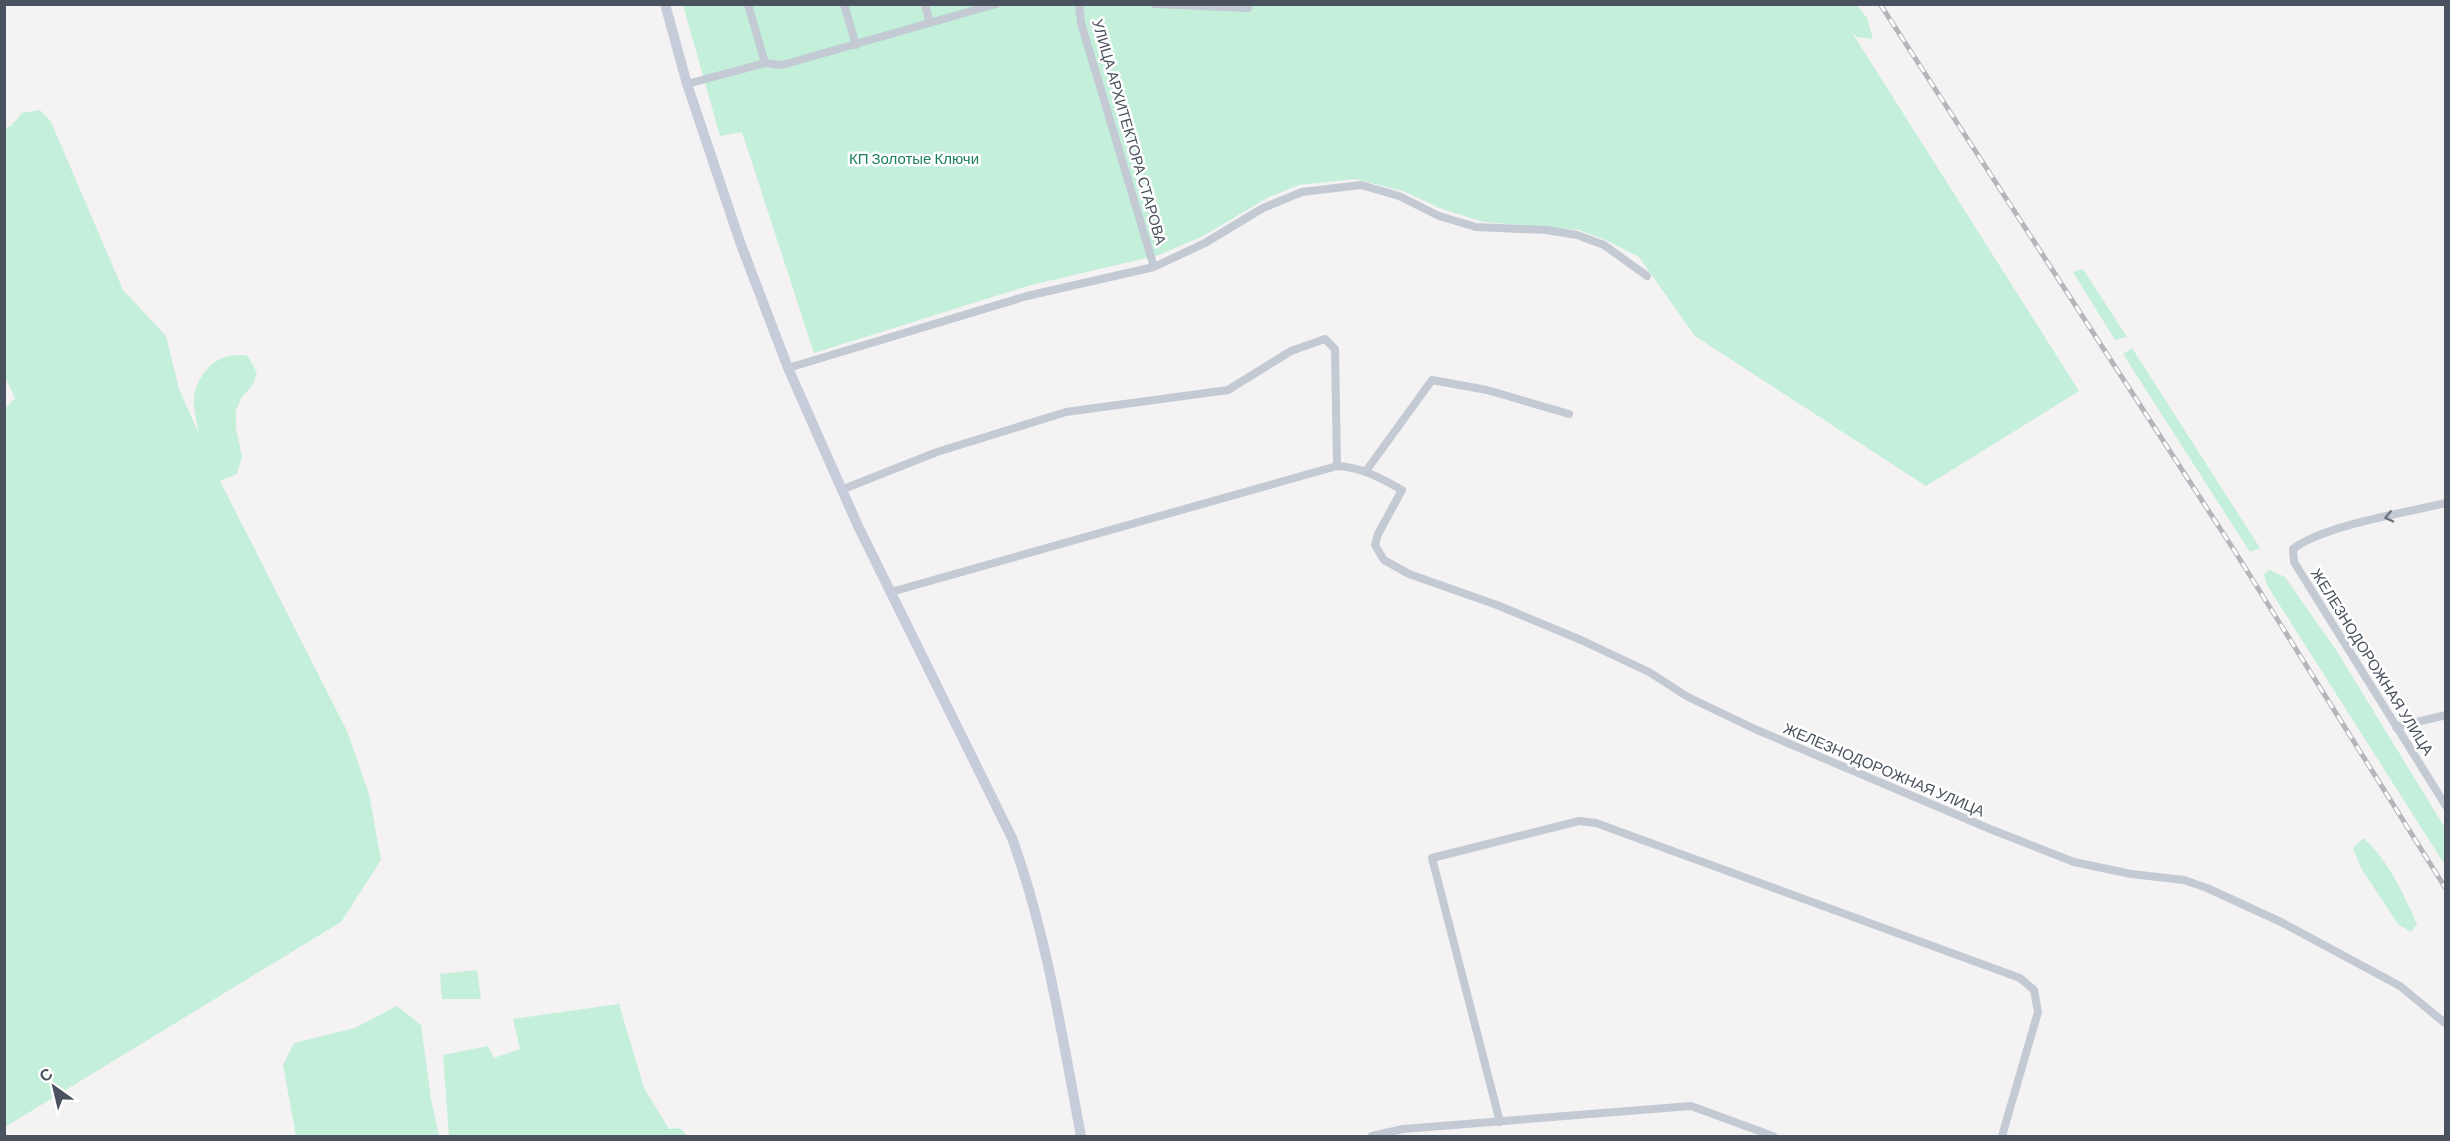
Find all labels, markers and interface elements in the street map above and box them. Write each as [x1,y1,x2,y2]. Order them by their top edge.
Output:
street label: УЛИЦА АРХИТЕКТОРА СТАРОВА [1089,17,1171,247]
park label: КП Золотые Ключи [849,149,979,167]
one-way arrow [2384,510,2394,523]
street label: ЖЕЛЕЗНОДОРОЖНАЯ УЛИЦА [2308,565,2438,758]
street label: ЖЕЛЕЗНОДОРОЖНАЯ УЛИЦА [1781,718,1988,820]
north arrow [24,1057,84,1117]
text: С [35,1063,56,1085]

